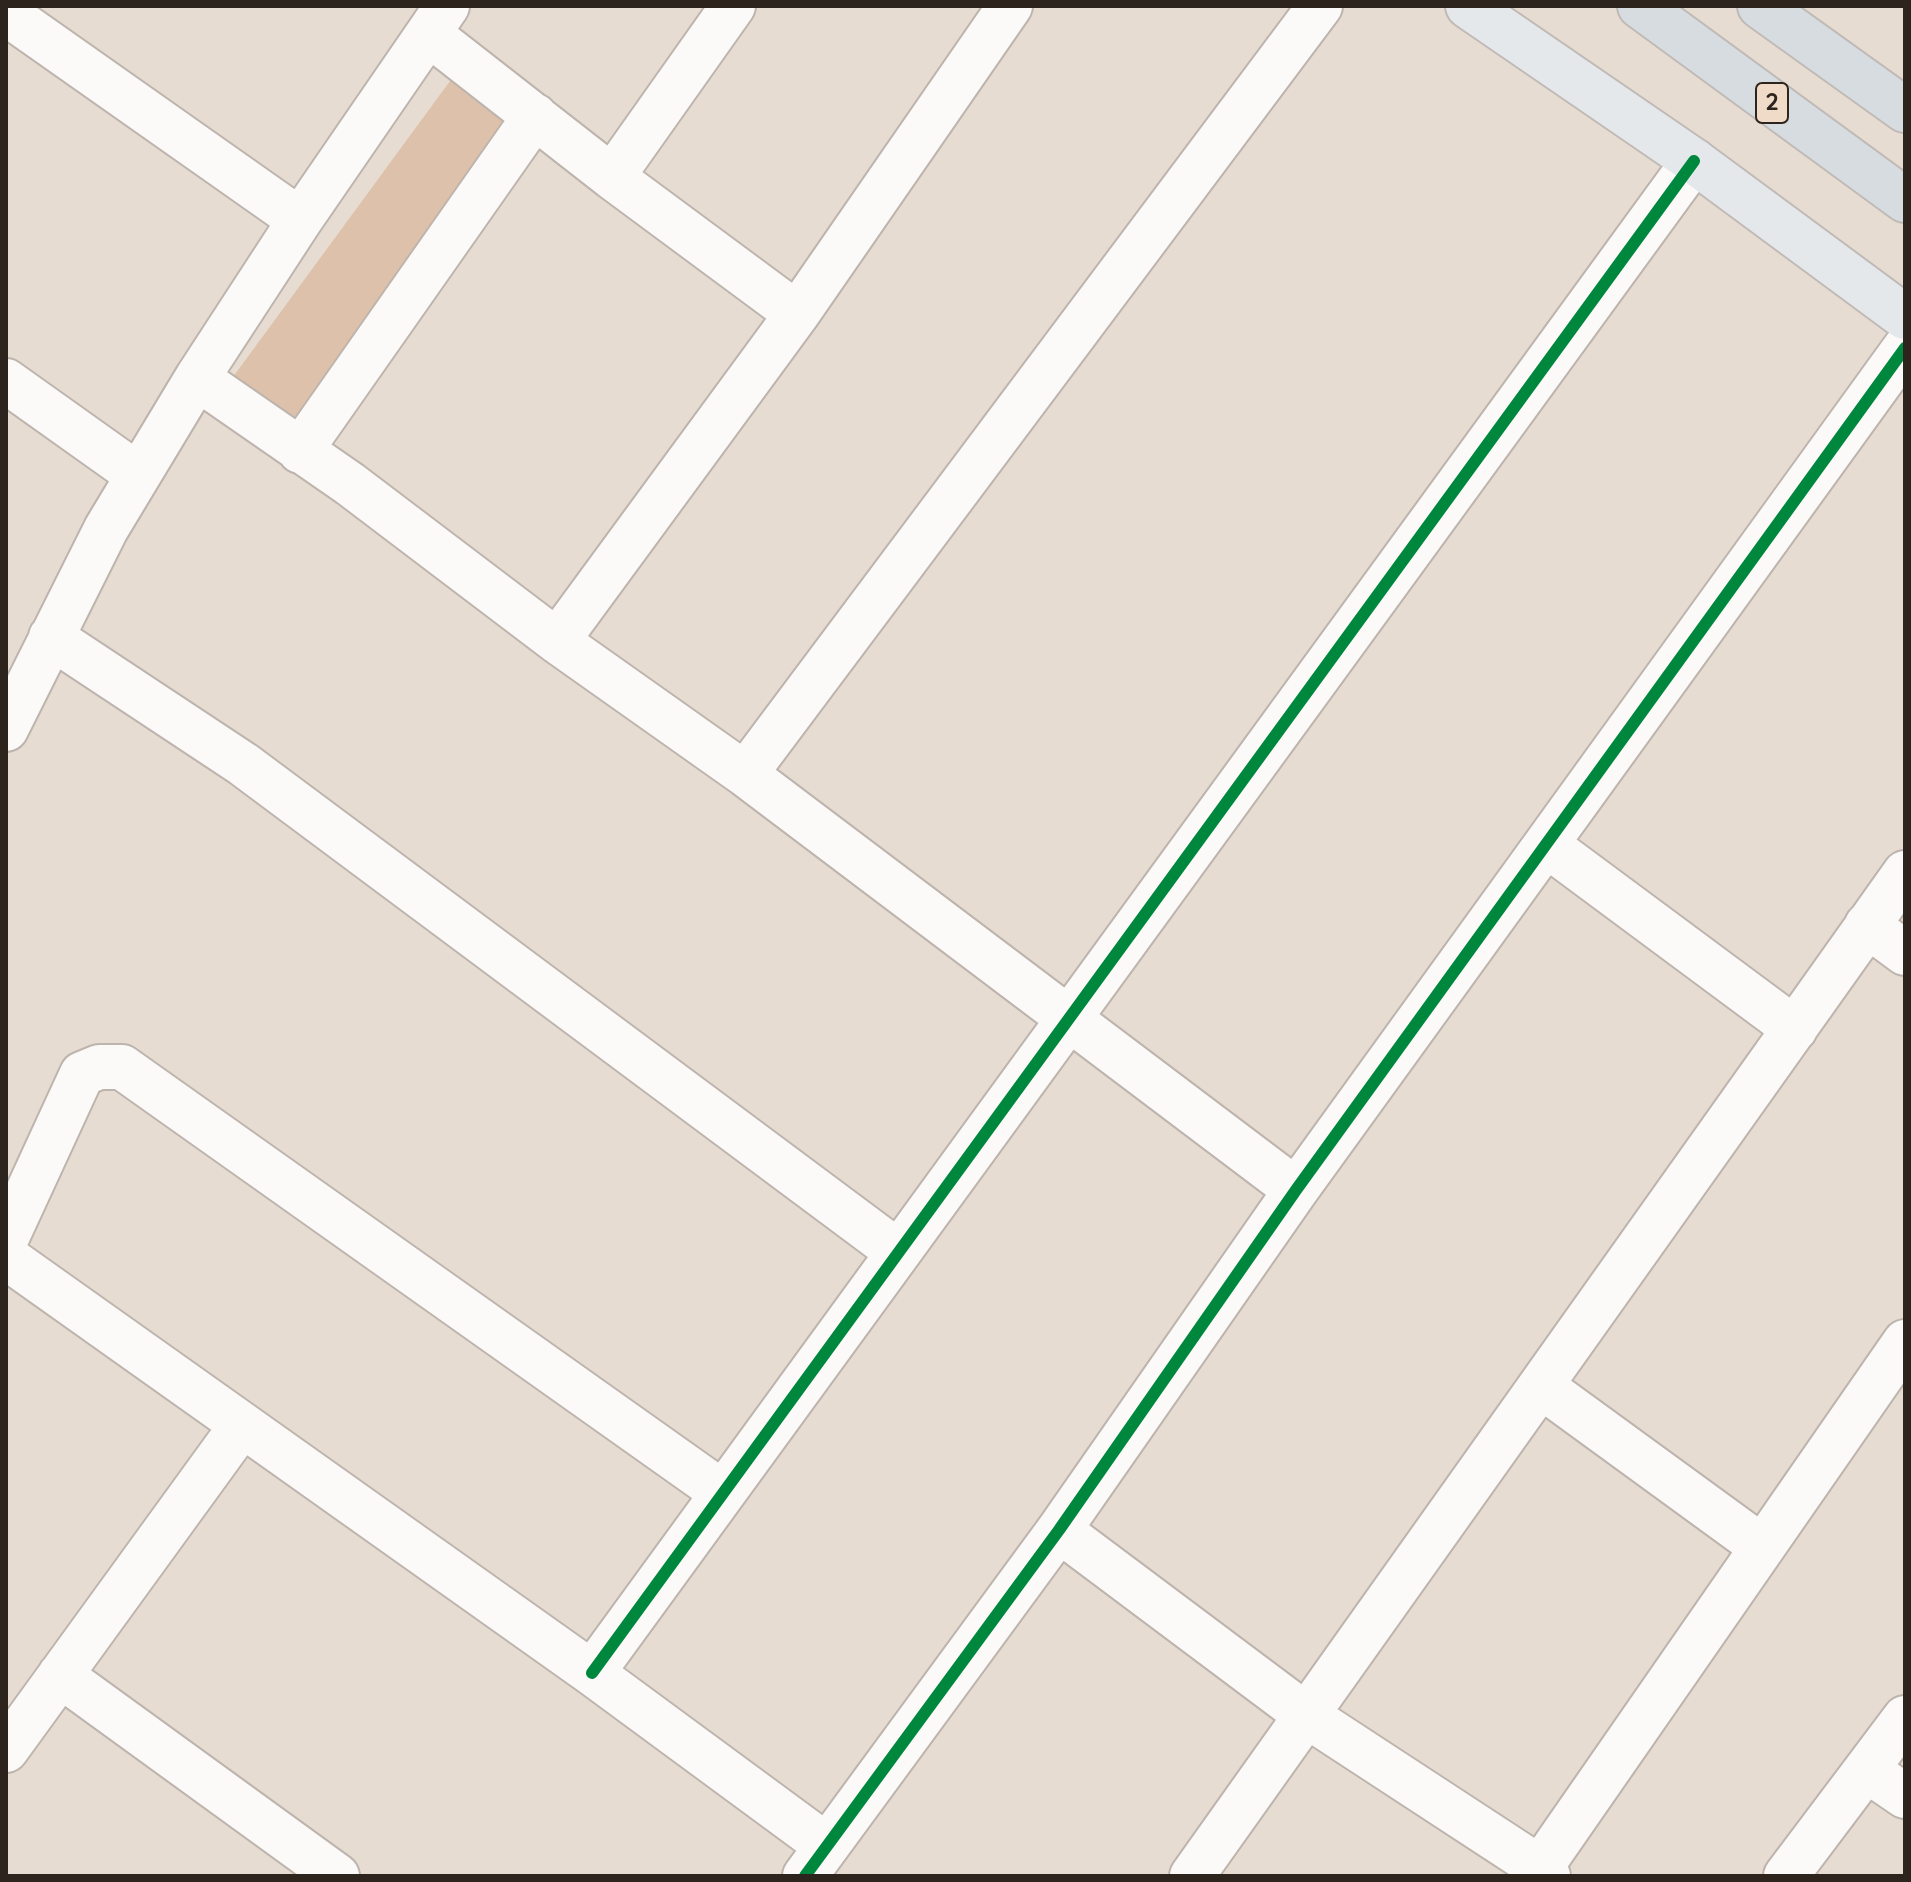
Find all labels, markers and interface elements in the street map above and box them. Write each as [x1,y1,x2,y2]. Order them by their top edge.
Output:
road number: 2 [1756,83,1788,123]

